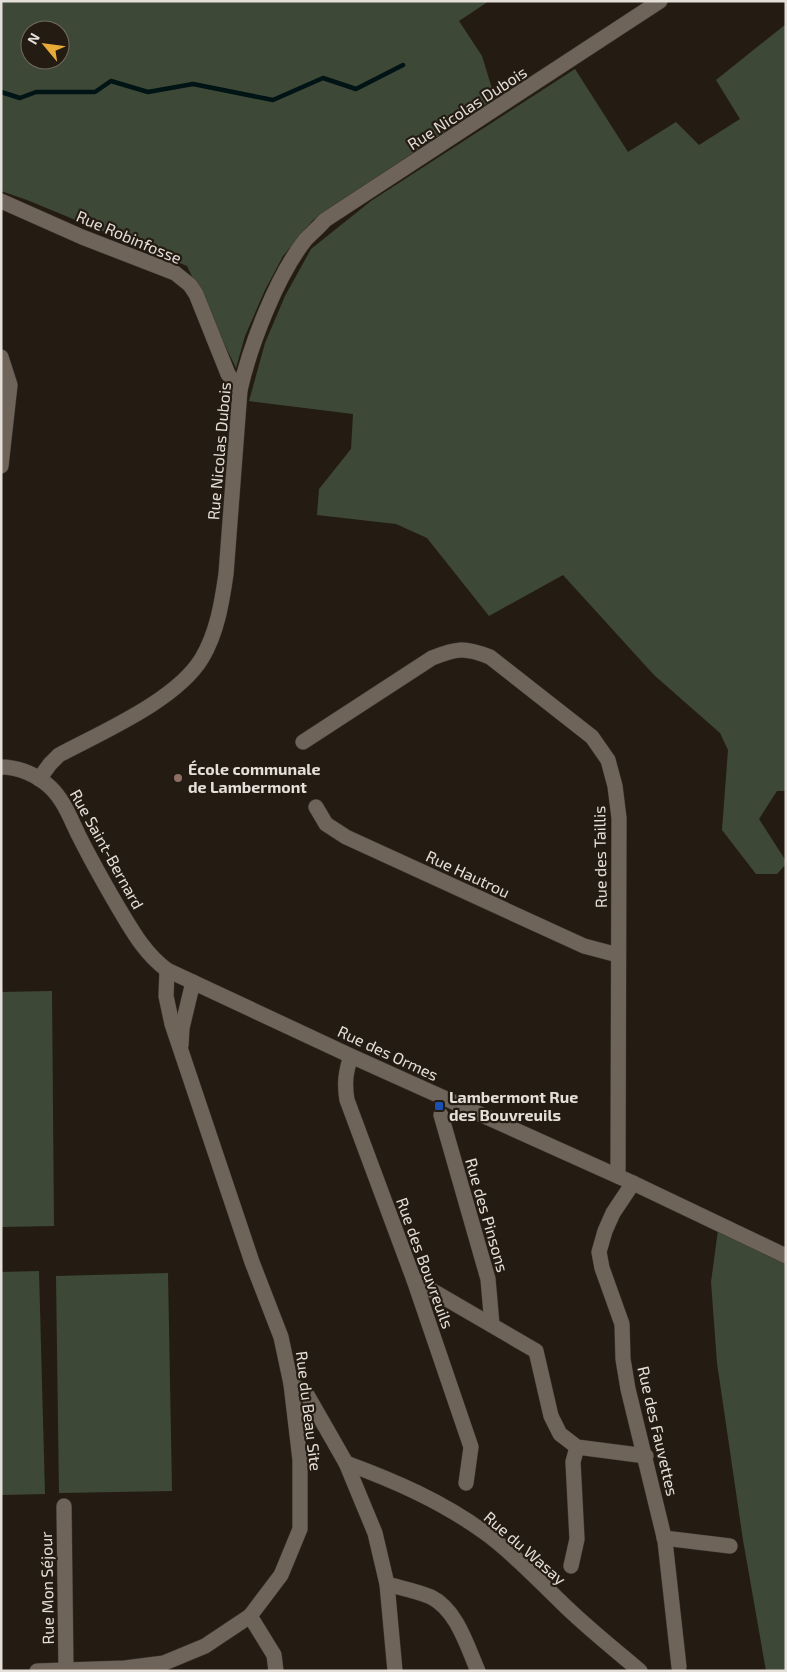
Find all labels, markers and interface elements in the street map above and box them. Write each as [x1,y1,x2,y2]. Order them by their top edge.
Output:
north arrow [20,20,70,70]
text: N [23,30,43,47]
street label: Rue Nicolas Dubois [403,62,530,153]
street label: Rue Robinfosse [74,206,185,267]
street label: Rue Nicolas Dubois [203,381,234,521]
place label: École communale de Lambermont [188,759,321,796]
marker: École communale de Lambermont [172,772,184,784]
street label: Rue Saint-Bernard [67,786,148,912]
street label: Rue des Taillis [589,806,610,908]
street label: Rue Hautrou [423,846,513,901]
street label: Rue des Ormes [335,1021,441,1084]
place label: Lambermont Rue des Bouvreuils [449,1087,578,1124]
marker: Lambermont Rue des Bouvreuils [433,1100,445,1112]
street label: Rue des Pinsons [462,1156,513,1274]
street label: Rue des Bouvreuils [393,1195,458,1331]
street label: Rue du Beau Site [293,1350,326,1472]
street label: Rue des Fauvettes [634,1364,683,1498]
street label: Rue du Wasay [481,1507,570,1589]
street label: Rue Mon Séjour [36,1531,58,1645]

